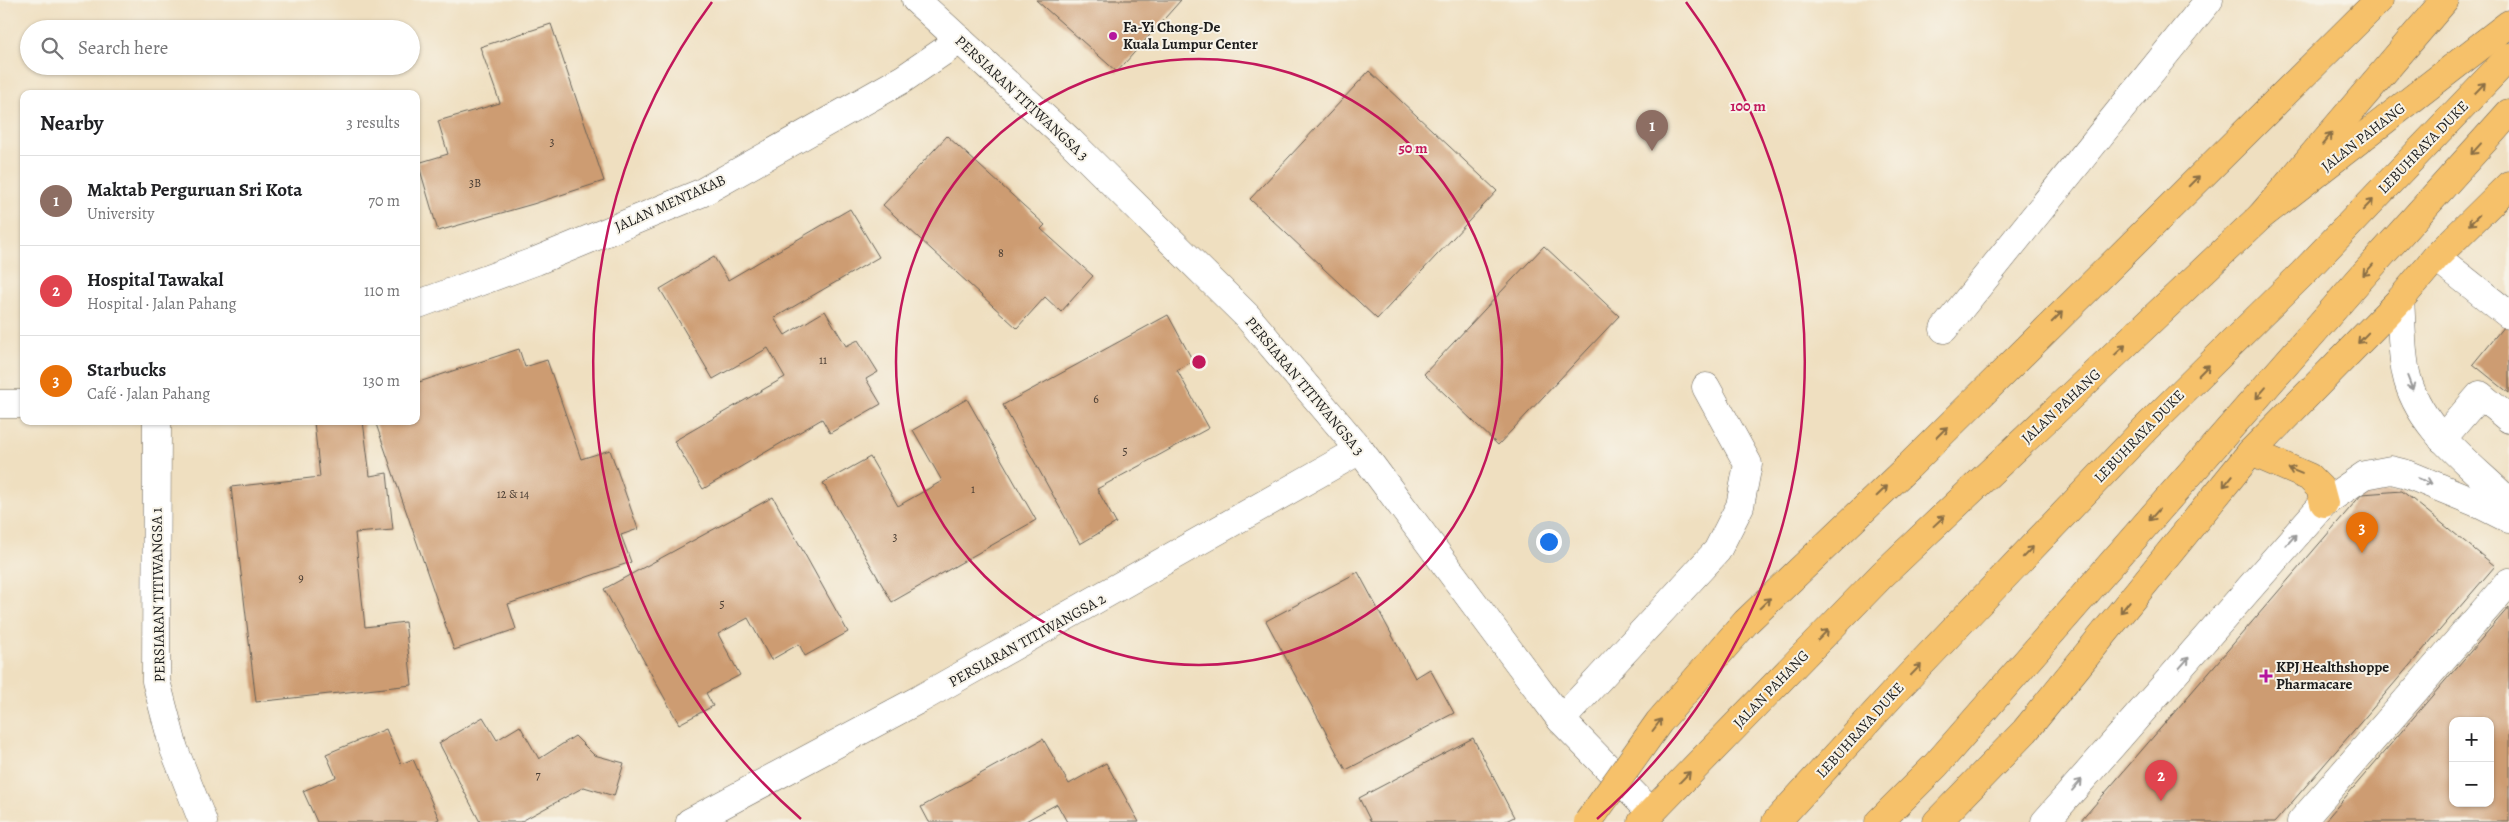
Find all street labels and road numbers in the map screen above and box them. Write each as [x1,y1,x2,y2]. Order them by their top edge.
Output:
street label: PERSIARAN TITIWANGSA 3 [951,31,1093,165]
street label: LEBUHRAYA DUKE [2373,96,2473,198]
street label: JALAN PAHANG [2317,98,2409,176]
street label: JALAN MENTAKAB [611,170,729,236]
street label: PERSIARAN TITIWANGSA 3 [1241,312,1369,460]
street label: JALAN PAHANG [2017,364,2105,448]
street label: LEBUHRAYA DUKE [2089,385,2189,487]
street label: PERSIARAN TITIWANGSA 1 [146,508,170,682]
street label: PERSIARAN TITIWANGSA 2 [945,588,1109,692]
street label: JALAN PAHANG [1729,646,1813,732]
street label: LEBUHRAYA DUKE [1812,678,1908,782]

